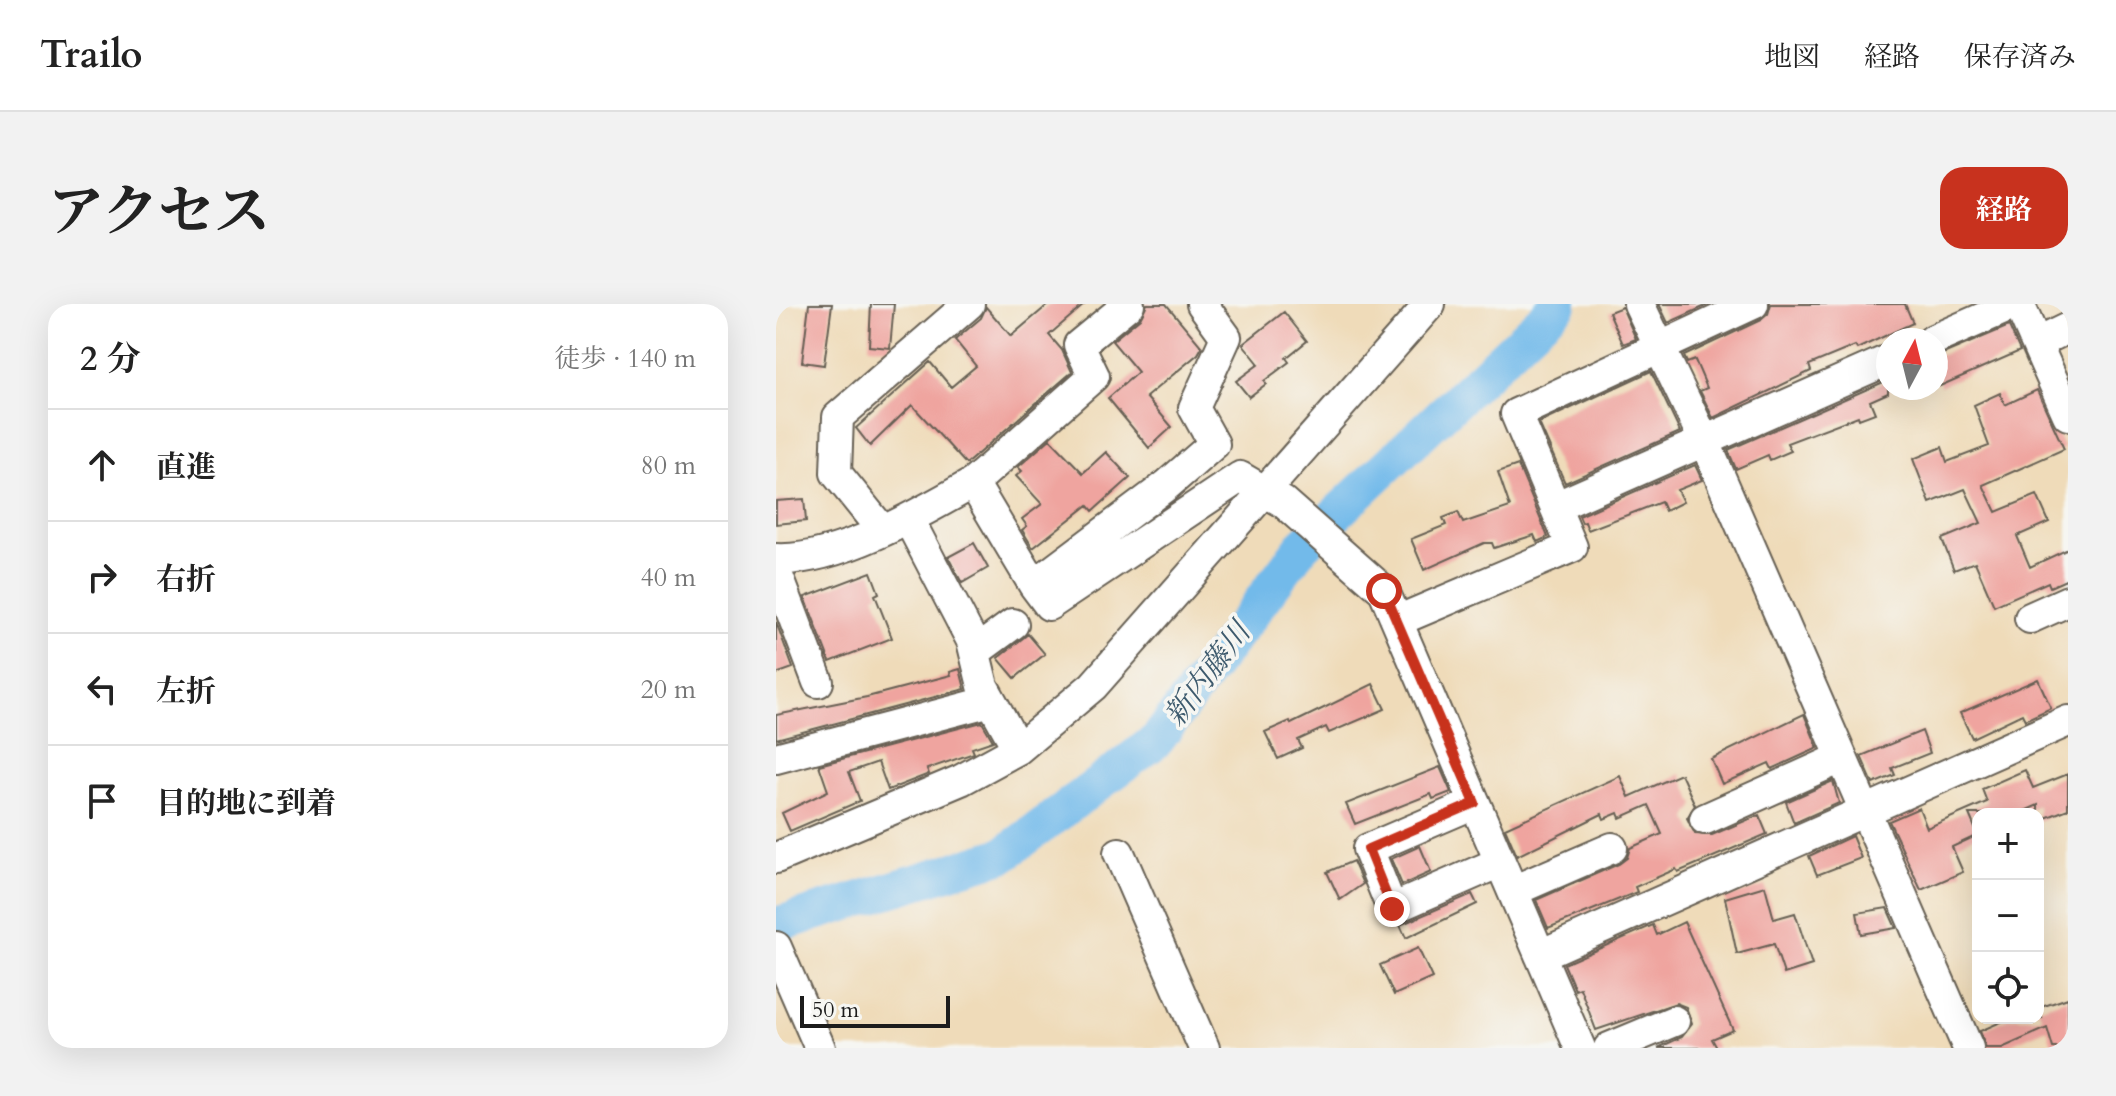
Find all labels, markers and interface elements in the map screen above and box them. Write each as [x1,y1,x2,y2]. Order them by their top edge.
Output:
text: Trailo [40,29,142,81]
text: 地図 [1764,38,1820,76]
text: 経路 [1864,38,1920,76]
text: 保存済み [1964,38,2076,76]
button: 経路 [1940,167,2068,249]
text: アクセス [48,175,270,250]
north arrow [1876,328,1948,400]
text: 2 分 [80,336,141,382]
text: 徒歩 · 140 m [555,341,696,376]
icon: ahead [80,443,124,487]
text: 直進 [156,447,216,488]
text: 80 m [640,448,696,483]
icon: right [80,555,124,599]
text: 右折 [156,559,216,600]
text: 40 m [640,560,696,595]
route start [1366,573,1402,609]
water label: 新内藤川 [1155,612,1262,735]
icon: left [80,667,124,711]
text: 左折 [156,671,216,712]
text: 20 m [640,672,696,707]
icon: arrive [80,779,124,823]
text: 目的地に到着 [156,783,336,824]
map controls [1972,808,2044,1024]
button: + [1972,808,2044,880]
button: − [1972,880,2044,952]
route end [1374,891,1410,927]
button: locate [1972,952,2044,1024]
scale bar [800,992,950,1028]
text: 50 m [812,995,859,1025]

